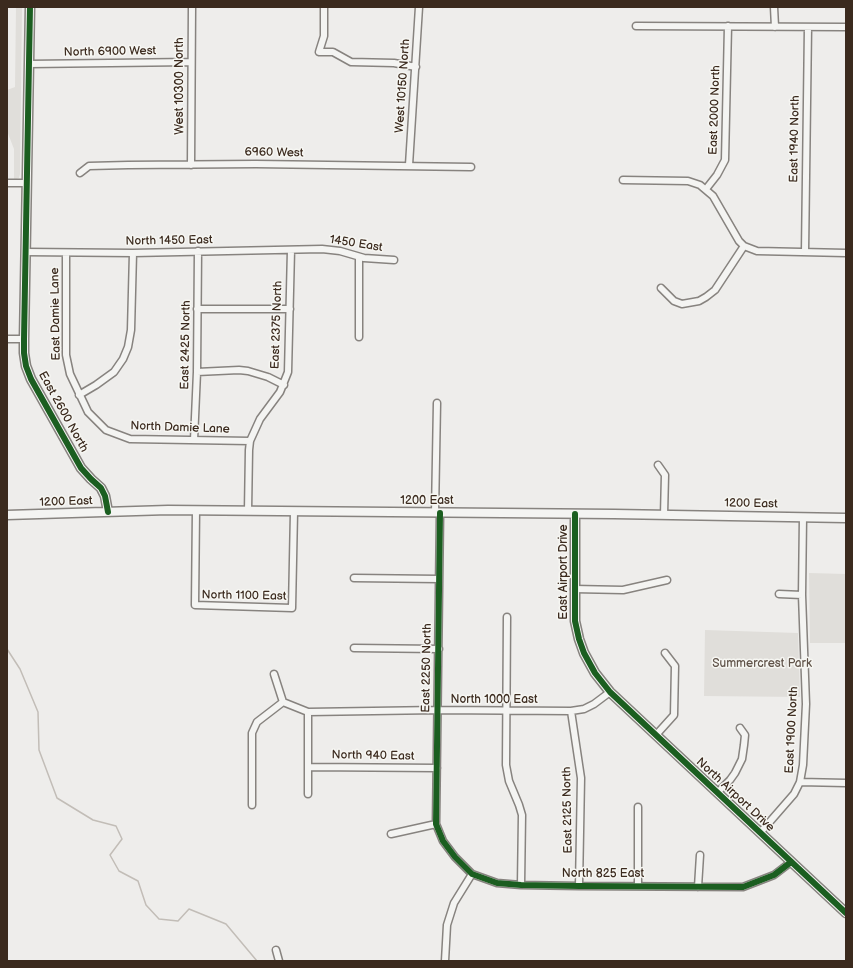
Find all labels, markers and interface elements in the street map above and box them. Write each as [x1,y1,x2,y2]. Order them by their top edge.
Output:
street label: West 10300 North [173,37,187,135]
street label: West 10150 North [393,38,413,134]
street label: North 6900 West [64,44,156,60]
street label: East 2000 North [706,65,724,155]
street label: East 1940 North [787,95,803,183]
street label: 6960 West [244,145,304,161]
street label: North 1450 East [125,233,213,249]
street label: 1450 East [328,233,384,255]
street label: East Damie Lane [48,267,64,361]
street label: East 2375 North [268,281,286,369]
street label: East 2425 North [178,300,194,390]
street label: East 2600 North [35,369,91,455]
street label: North Damie Lane [130,419,230,437]
street label: 1200 East [39,494,93,510]
street label: 1200 East [400,494,454,508]
street label: 1200 East [724,496,778,512]
street label: East Airport Drive [557,524,571,620]
street label: North 1100 East [201,588,287,604]
street label: East 2250 North [419,623,435,713]
park label: Summercrest Park [712,657,812,671]
street label: East 1900 North [783,686,801,774]
street label: North 1000 East [450,693,538,707]
street label: North 940 East [332,748,414,764]
street label: North Airport Drive [693,755,777,835]
street label: East 2125 North [560,766,576,854]
street label: North 825 East [562,867,644,881]

